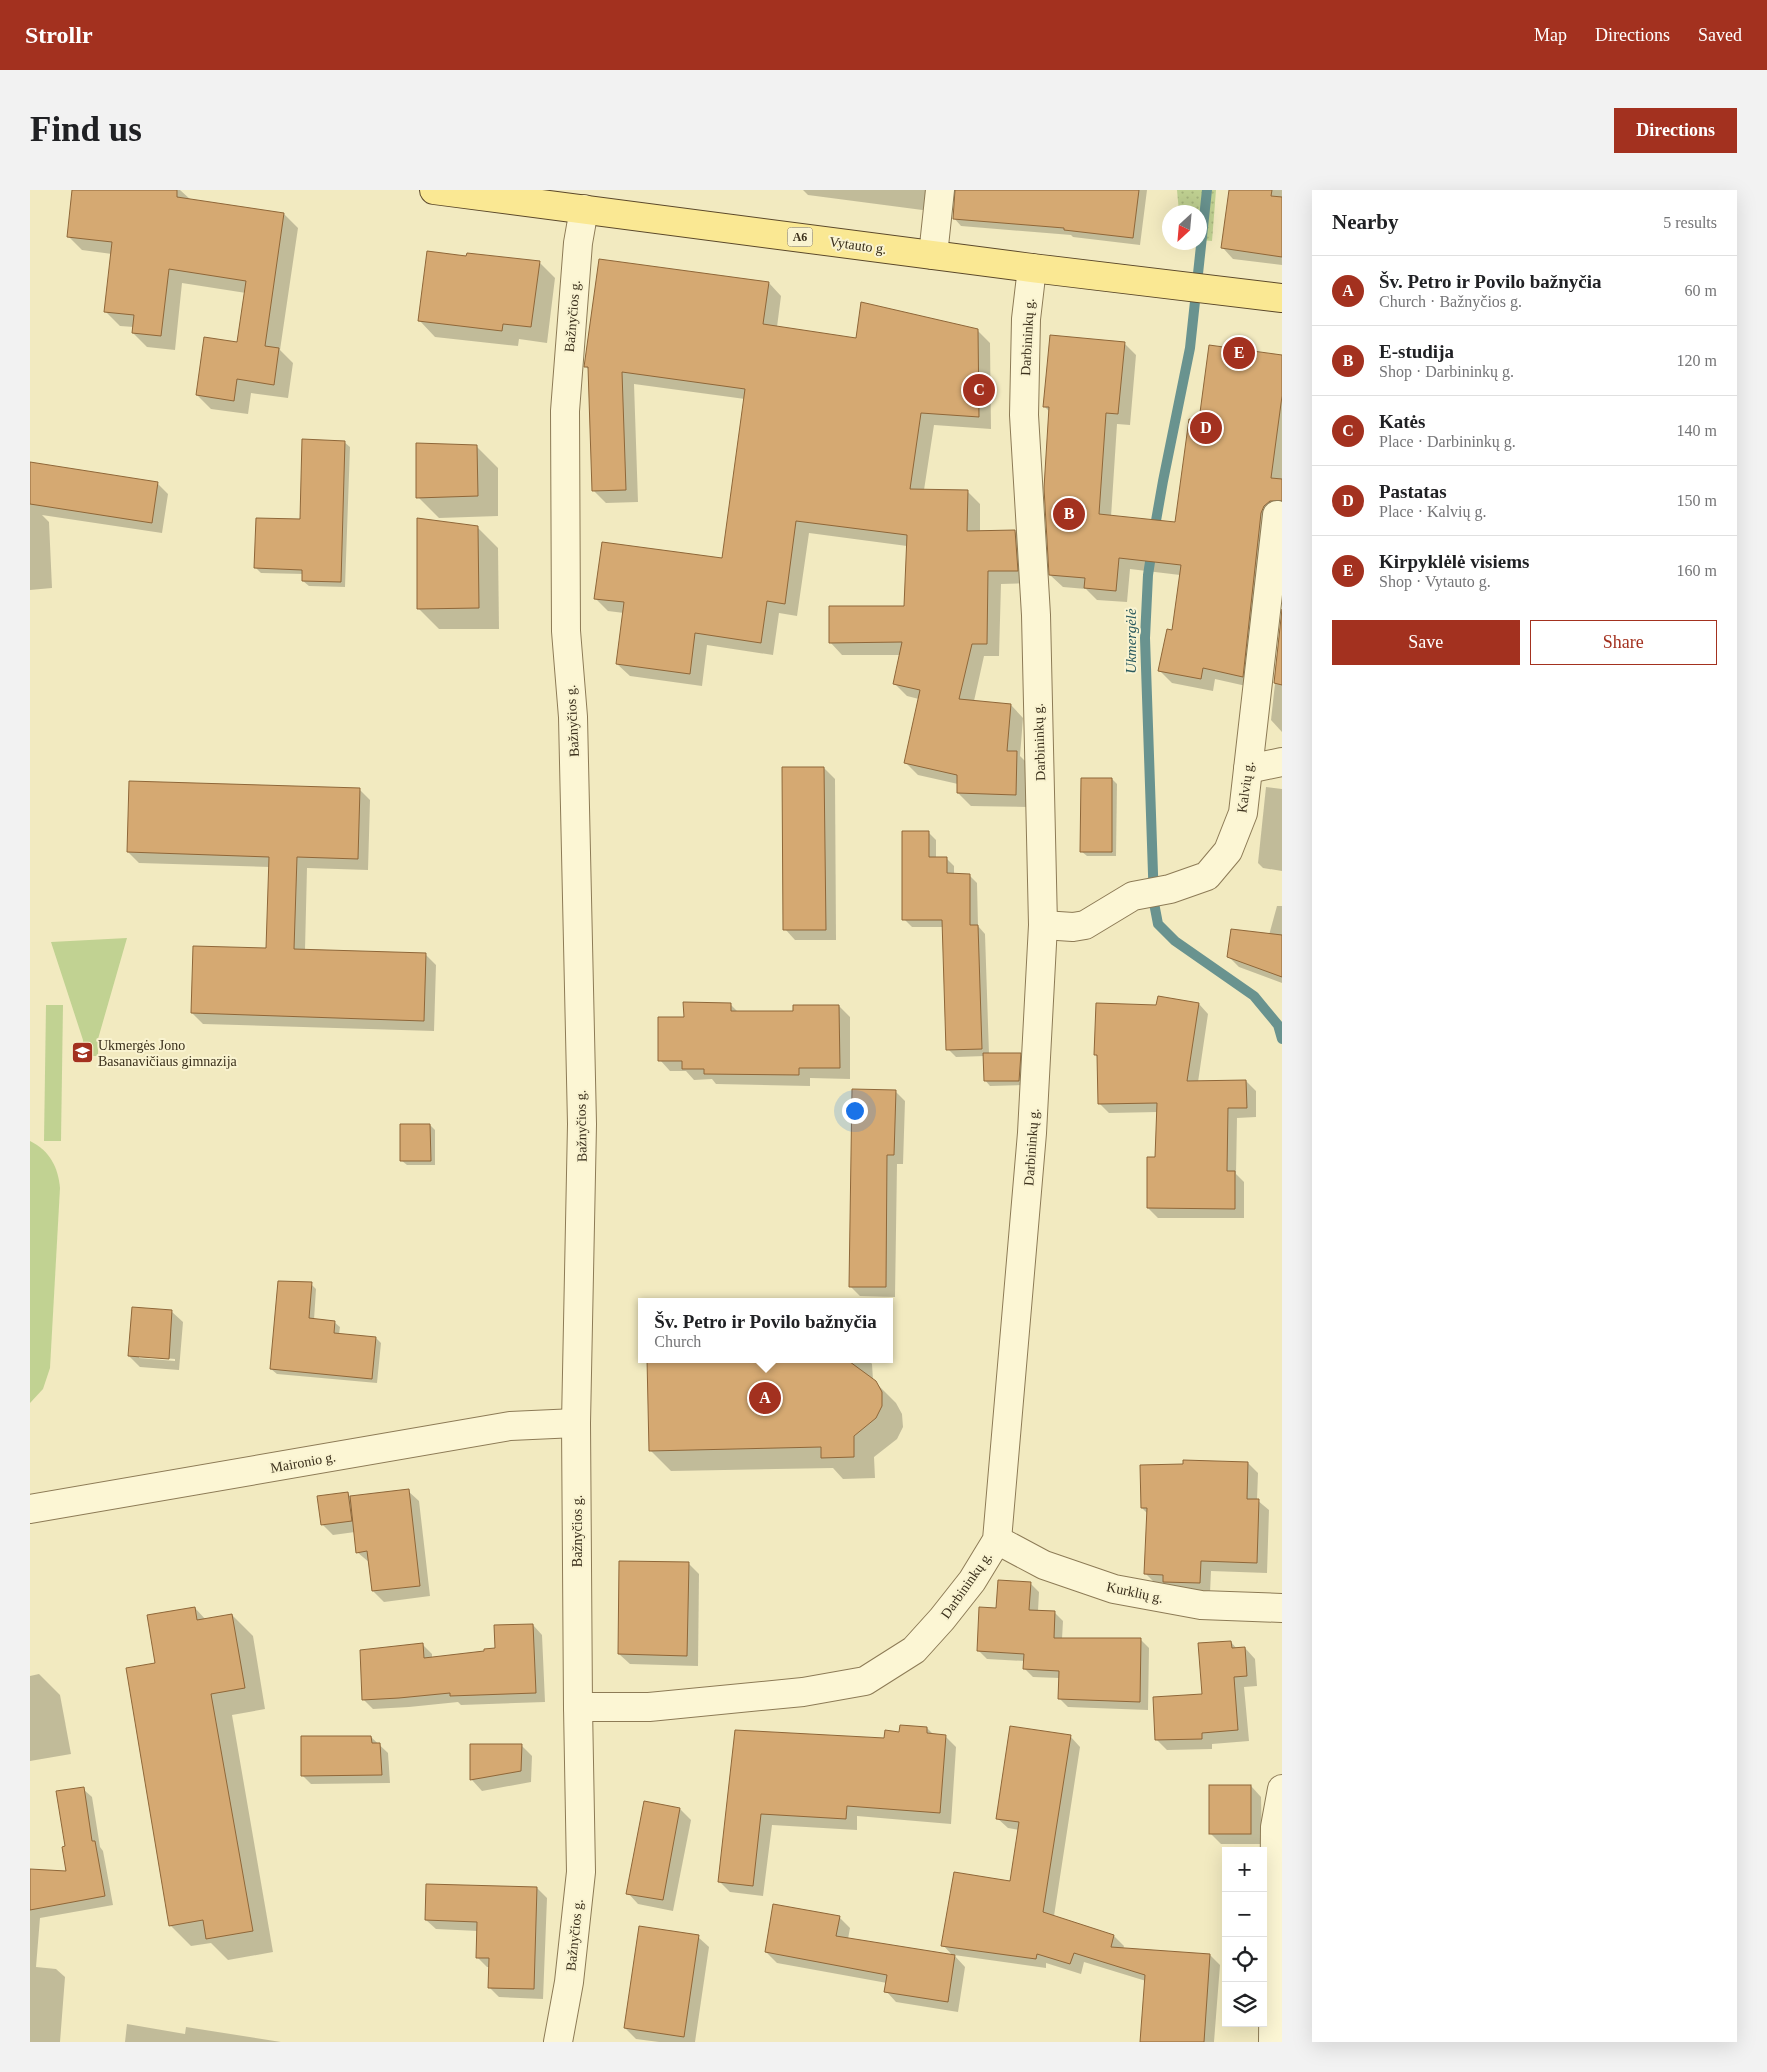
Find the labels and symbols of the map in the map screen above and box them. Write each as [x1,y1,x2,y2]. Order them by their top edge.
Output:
north arrow [1162,205,1207,250]
road number: A6 [788,228,812,246]
street label: Vytauto g. [828,234,887,257]
street label: Bažnyčios g. [562,279,583,353]
street label: Darbininkų g. [1018,298,1037,376]
pin: E [1223,334,1255,372]
pin: C [963,371,995,409]
pin: D [1190,409,1222,447]
pin: B [1053,495,1085,533]
water label: Ukmergėlė [1123,608,1139,674]
street label: Bažnyčios g. [563,684,582,757]
street label: Darbininkų g. [1031,703,1048,781]
street label: Kalvių g. [1234,760,1257,814]
place label: Ukmergės Jono Basanavičiaus gimnazija [98,1038,238,1069]
school or university icon: Ukmergės Jono Basanavičiaus gimnazija [70,1041,94,1065]
street label: Bažnyčios g. [573,1090,590,1162]
your location [842,1098,868,1124]
street label: Darbininkų g. [1021,1108,1042,1186]
pin: A [749,1379,781,1417]
street label: Maironio g. [269,1449,337,1476]
street label: Bažnyčios g. [570,1495,585,1567]
street label: Darbininkų g. [938,1549,995,1621]
street label: Kurklių g. [1105,1579,1165,1606]
street label: Bažnyčios g. [563,1898,586,1972]

